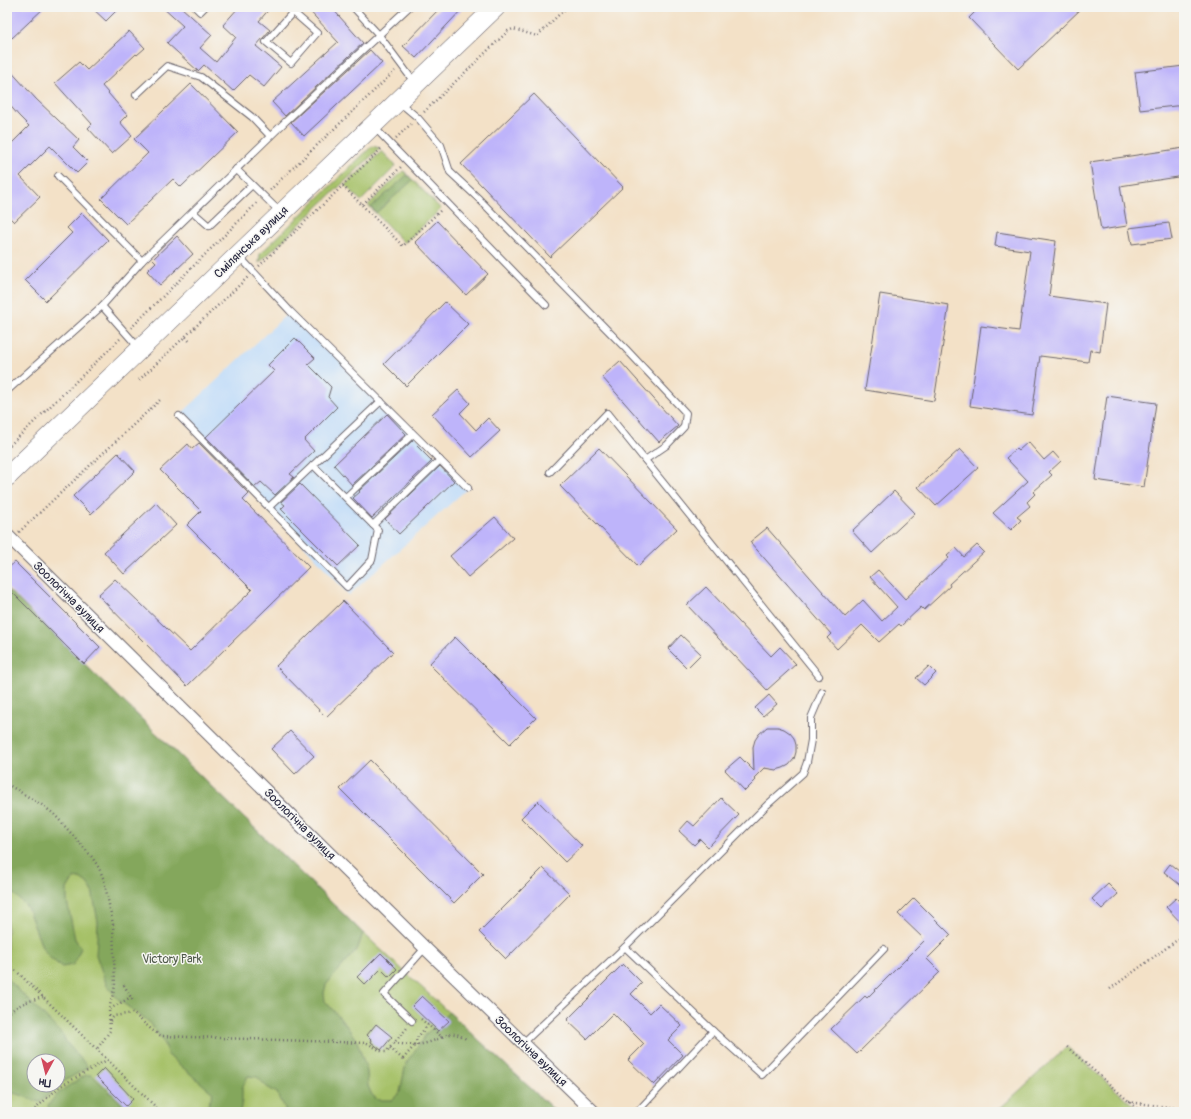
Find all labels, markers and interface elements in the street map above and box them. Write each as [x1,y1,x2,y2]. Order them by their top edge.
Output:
street label: Смілянська вулиця [211,203,292,282]
street label: Зоологічна вулиця [30,558,108,637]
street label: Зоологічна вулиця [261,785,339,864]
park label: Victory Park [142,952,202,967]
street label: Зоологічна вулиця [491,1013,570,1090]
north arrow [26,1053,66,1093]
text: Пн [38,1075,52,1090]

